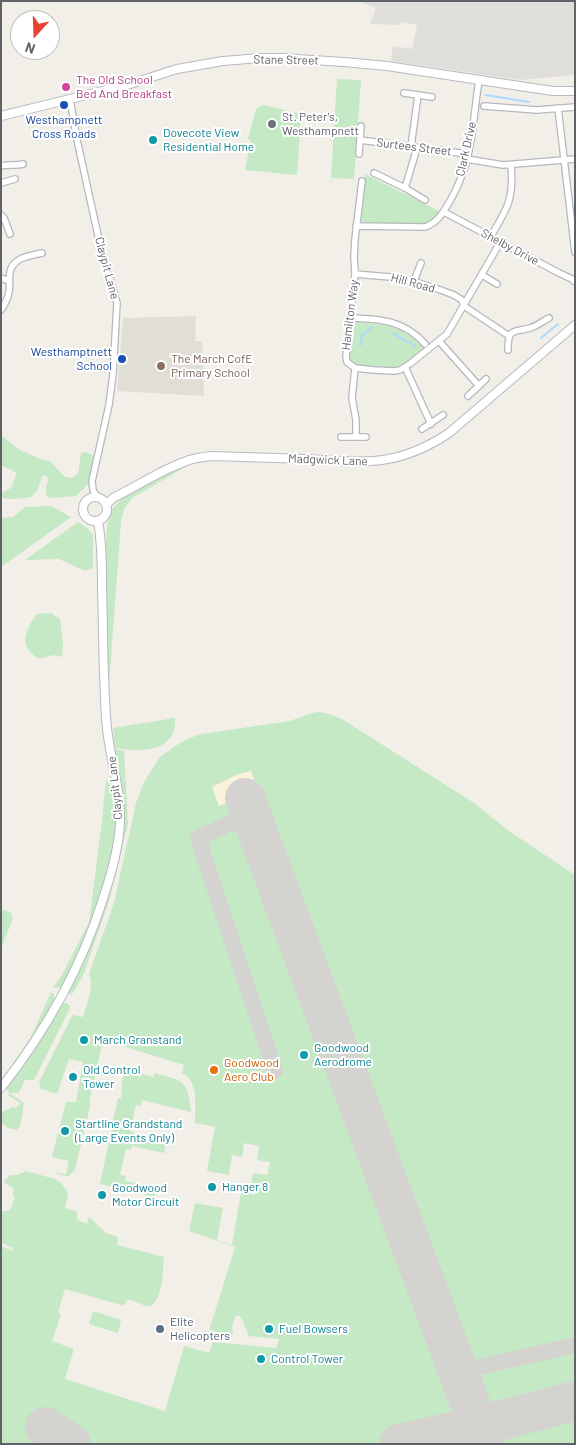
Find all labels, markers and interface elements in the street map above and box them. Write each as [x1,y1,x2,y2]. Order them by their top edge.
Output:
north arrow [10,10,60,60]
text: N [23,39,37,58]
street label: Stane Street [253,52,319,68]
place label: The Old School Bed And Breakfast [76,73,172,101]
marker: The Old School Bed And Breakfast [60,81,72,93]
marker: Westhampnett Cross Roads [58,99,70,111]
place label: St. Peter's, Westhampnett [282,110,359,138]
place label: Westhampnett Cross Roads [26,113,102,141]
marker: St. Peter's, Westhampnett [266,118,278,130]
street label: Clark Drive [453,120,479,178]
place label: Dovecote View Residential Home [163,126,254,154]
marker: Dovecote View Residential Home [147,134,159,146]
street label: Surtees Street [376,135,452,159]
street label: Shelby Drive [479,226,541,268]
street label: Claypit Lane [92,235,122,301]
street label: Hill Road [389,270,437,296]
street label: Hamilton Way [339,279,361,351]
place label: Westhamptnett School [31,345,112,373]
place label: The March CofE Primary School [171,352,252,380]
marker: Westhamptnett School [116,353,128,365]
marker: The March CofE Primary School [155,360,167,372]
street label: Madgwick Lane [288,451,368,469]
street label: Claypit Lane [105,756,125,820]
place label: March Granstand [94,1033,182,1047]
marker: March Granstand [78,1034,90,1046]
place label: Goodwood Aerodrome [314,1041,372,1069]
marker: Goodwood Aerodrome [298,1049,310,1061]
place label: Goodwood Aero Club [224,1056,279,1084]
place label: Old Control Tower [83,1063,140,1091]
marker: Goodwood Aero Club [208,1064,220,1076]
marker: Old Control Tower [67,1071,79,1083]
place label: Startline Grandstand (Large Events Only) [75,1117,182,1145]
marker: Startline Grandstand (Large Events Only) [59,1125,71,1137]
place label: Hanger 8 [222,1180,268,1194]
place label: Goodwood Motor Circuit [112,1181,179,1209]
marker: Hanger 8 [206,1181,218,1193]
marker: Goodwood Motor Circuit [96,1189,108,1201]
place label: Elite Helicopters [170,1315,230,1343]
place label: Fuel Bowsers [279,1322,348,1336]
marker: Elite Helicopters [154,1323,166,1335]
marker: Fuel Bowsers [263,1323,275,1335]
place label: Control Tower [271,1352,343,1366]
marker: Control Tower [255,1353,267,1365]

